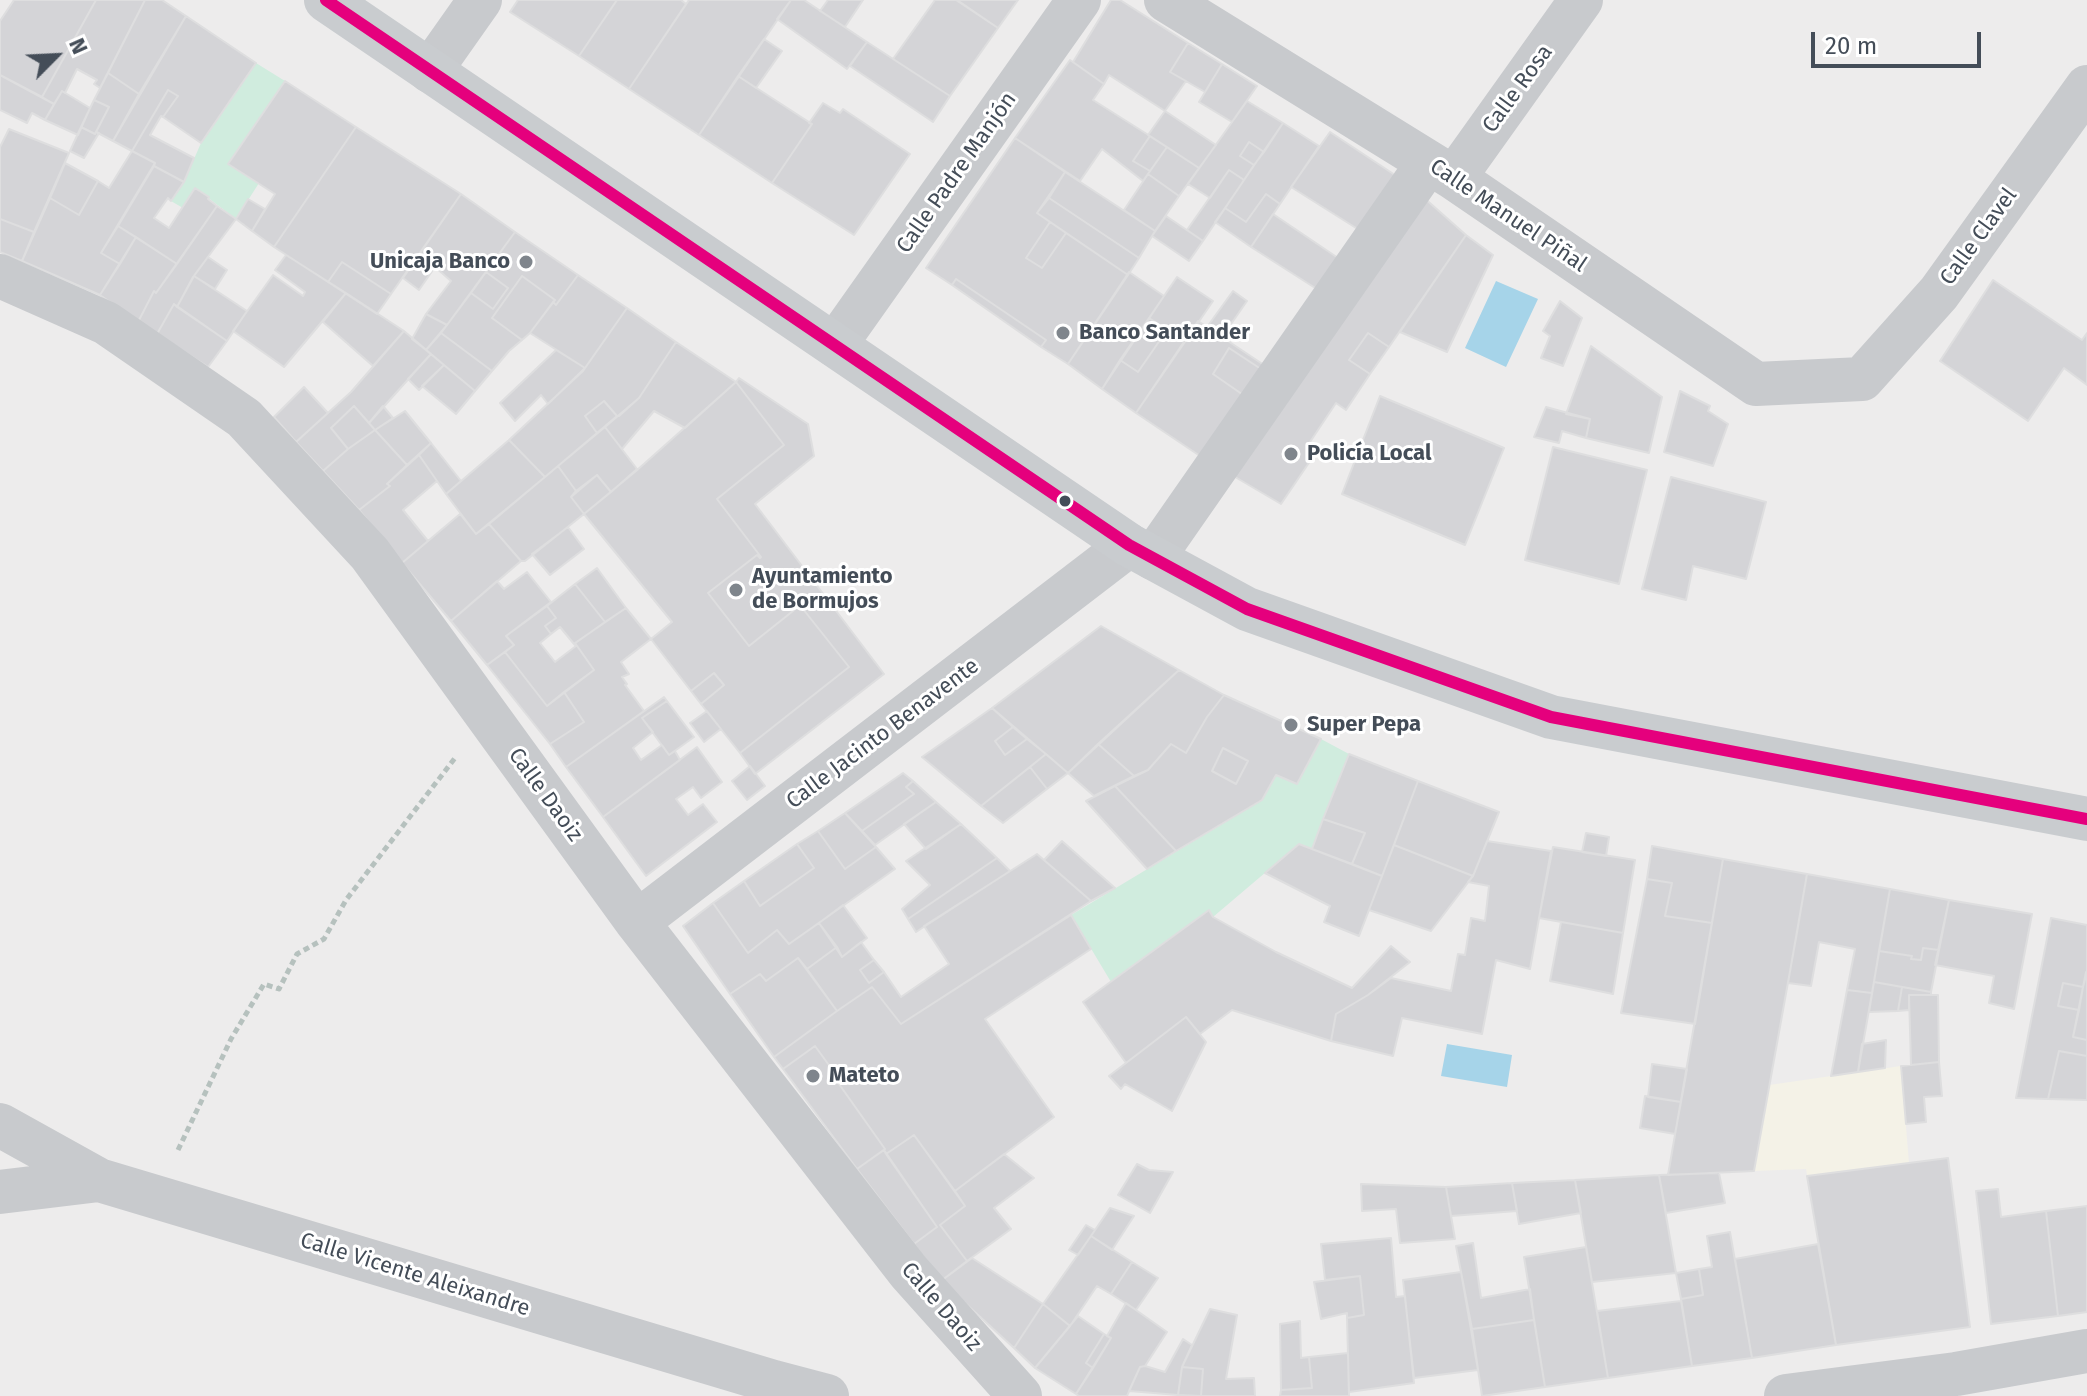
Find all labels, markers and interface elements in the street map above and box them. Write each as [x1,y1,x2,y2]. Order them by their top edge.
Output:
north arrow [16,16,96,96]
scale bar [1815,16,1985,66]
text: 20 m [1825,32,1877,60]
text: N [63,34,94,58]
street label: Calle Rosa [1477,40,1559,138]
street label: Calle Padre Manjón [892,87,1022,259]
street label: Calle Manuel Piñal [1425,154,1591,278]
street label: Calle Clavel [1935,183,2023,291]
place label: Unicaja Banco [370,249,510,275]
marker: Unicaja Banco [517,253,535,271]
place label: Banco Santander [1079,320,1250,346]
marker: Banco Santander [1054,324,1072,342]
place label: Policía Local [1307,441,1431,467]
marker: Policía Local [1282,445,1300,463]
unlabelled marker [1057,493,1073,509]
place label: Ayuntamiento de Bormujos [752,564,893,616]
marker: Ayuntamiento de Bormujos [727,581,745,599]
street label: Calle Jacinto Benavente [782,653,984,815]
place label: Super Pepa [1307,712,1421,738]
marker: Super Pepa [1282,716,1300,734]
street label: Calle Daoiz [502,743,588,847]
place label: Mateto [829,1063,900,1089]
marker: Mateto [804,1067,822,1085]
street label: Calle Vicente Aleixandre [297,1227,533,1323]
street label: Calle Daoiz [895,1257,987,1357]

